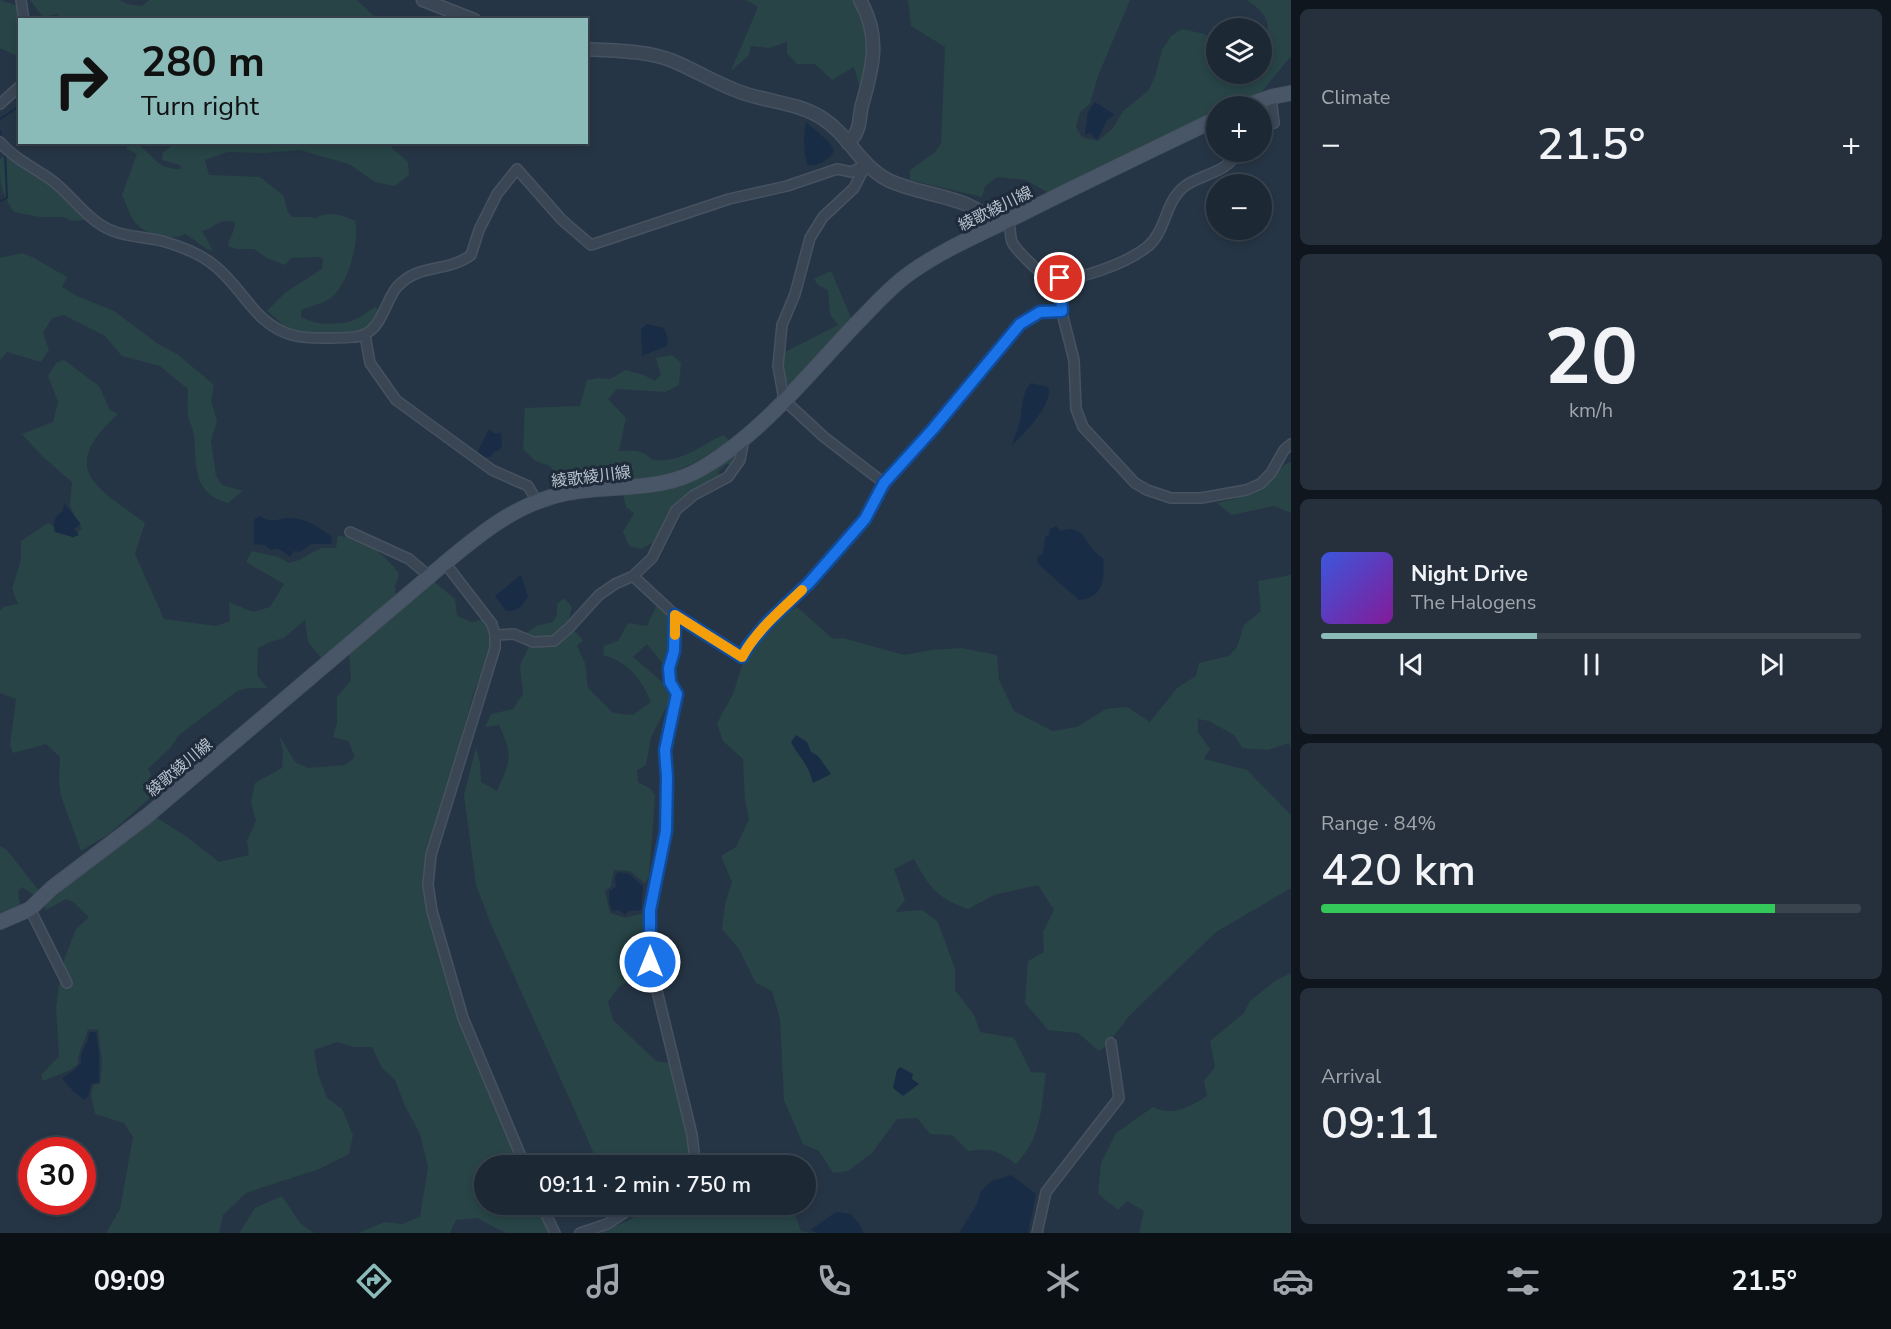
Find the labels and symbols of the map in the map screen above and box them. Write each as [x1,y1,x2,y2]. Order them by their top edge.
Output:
street label: 綾歌綾川線 [955,181,1036,236]
pin [1034,252,1085,303]
street label: 綾歌綾川線 [550,461,632,493]
street label: 綾歌綾川線 [142,734,217,802]
position arrow [618,930,682,994]
speed limit sign: 30 [18,1137,96,1215]

